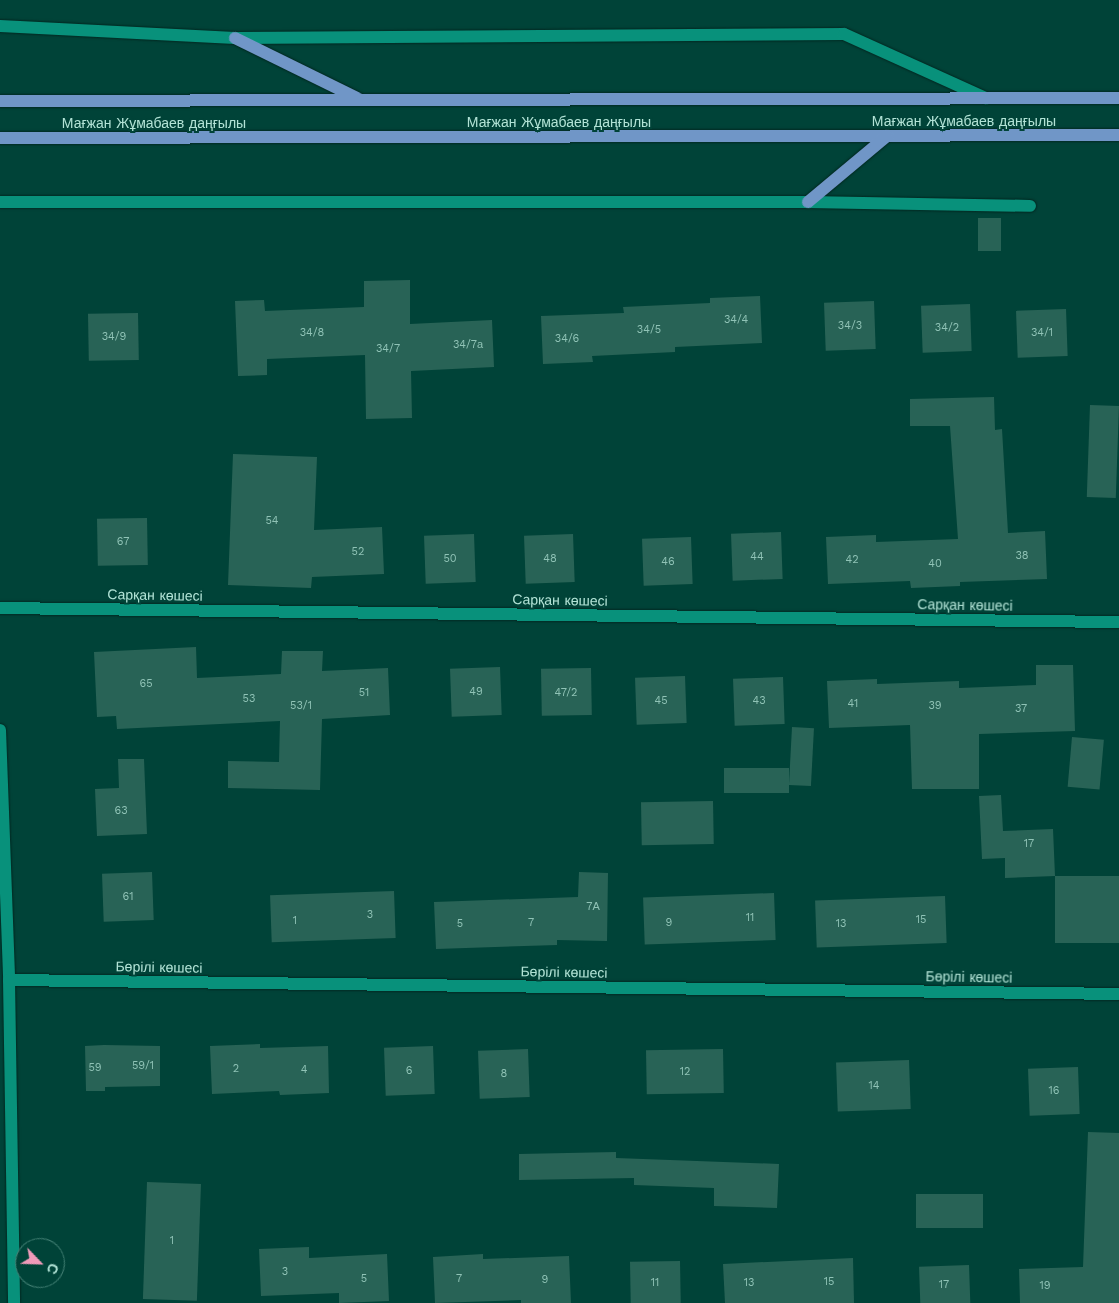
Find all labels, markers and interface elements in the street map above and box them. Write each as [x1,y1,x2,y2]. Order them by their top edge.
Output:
street label: Мағжан Жұмабаев даңғылы [872,113,1056,129]
street label: Мағжан Жұмабаев даңғылы [467,114,651,130]
street label: Мағжан Жұмабаев даңғылы [62,115,246,131]
house number: 34/4 [724,313,748,327]
house number: 34/3 [838,319,862,333]
house number: 34/2 [935,321,959,335]
house number: 34/5 [637,323,661,337]
house number: 34/8 [300,326,324,340]
house number: 34/1 [1031,326,1053,340]
house number: 34/9 [102,330,126,344]
house number: 34/6 [555,332,579,346]
house number: 34/7а [453,338,483,352]
house number: 34/7 [376,342,400,356]
house number: 54 [265,514,279,528]
house number: 67 [117,535,129,549]
house number: 52 [352,545,364,559]
house number: 38 [1015,549,1029,563]
house number: 44 [750,550,764,564]
house number: 50 [443,552,457,566]
house number: 48 [543,552,557,566]
house number: 42 [845,553,859,567]
house number: 46 [661,555,675,569]
house number: 40 [928,557,942,571]
street label: Сарқан көшесі [107,586,203,604]
street label: Сарқан көшесі [512,591,608,609]
street label: Сарқан көшесі [917,596,1013,614]
house number: 65 [139,677,153,691]
house number: 49 [469,685,483,699]
house number: 51 [359,686,369,700]
house number: 47/2 [555,686,577,700]
house number: 53 [243,692,255,706]
house number: 45 [654,694,668,708]
house number: 43 [752,694,766,708]
house number: 41 [848,697,858,711]
house number: 53/1 [290,699,312,713]
house number: 39 [928,699,942,713]
house number: 37 [1015,702,1027,716]
house number: 63 [114,804,128,818]
house number: 17 [1024,837,1034,851]
house number: 61 [123,890,133,904]
house number: 7А [586,900,600,914]
house number: 3 [367,908,373,922]
house number: 11 [746,911,754,925]
house number: 15 [916,913,926,927]
house number: 1 [293,914,297,928]
house number: 7 [528,916,534,930]
house number: 9 [666,916,672,930]
house number: 5 [457,917,463,931]
house number: 13 [836,917,846,931]
street label: Бөрілі көшесі [115,958,203,976]
street label: Бөрілі көшесі [520,963,608,981]
street label: Бөрілі көшесі [925,968,1013,986]
house number: 59/1 [132,1059,154,1073]
house number: 59 [88,1061,102,1075]
house number: 2 [233,1062,239,1076]
house number: 4 [301,1063,307,1077]
house number: 6 [406,1064,412,1078]
house number: 12 [680,1065,690,1079]
house number: 8 [501,1067,507,1081]
house number: 14 [868,1079,880,1093]
house number: 16 [1049,1084,1059,1098]
house number: 1 [170,1234,174,1248]
north arrow [15,1238,65,1288]
text: С [43,1261,62,1277]
house number: 3 [282,1265,288,1279]
house number: 5 [361,1272,367,1286]
house number: 7 [456,1272,462,1286]
house number: 9 [542,1273,548,1287]
house number: 15 [824,1275,834,1289]
house number: 11 [651,1276,659,1290]
house number: 13 [744,1276,754,1290]
house number: 17 [939,1278,949,1292]
house number: 19 [1039,1279,1051,1293]

